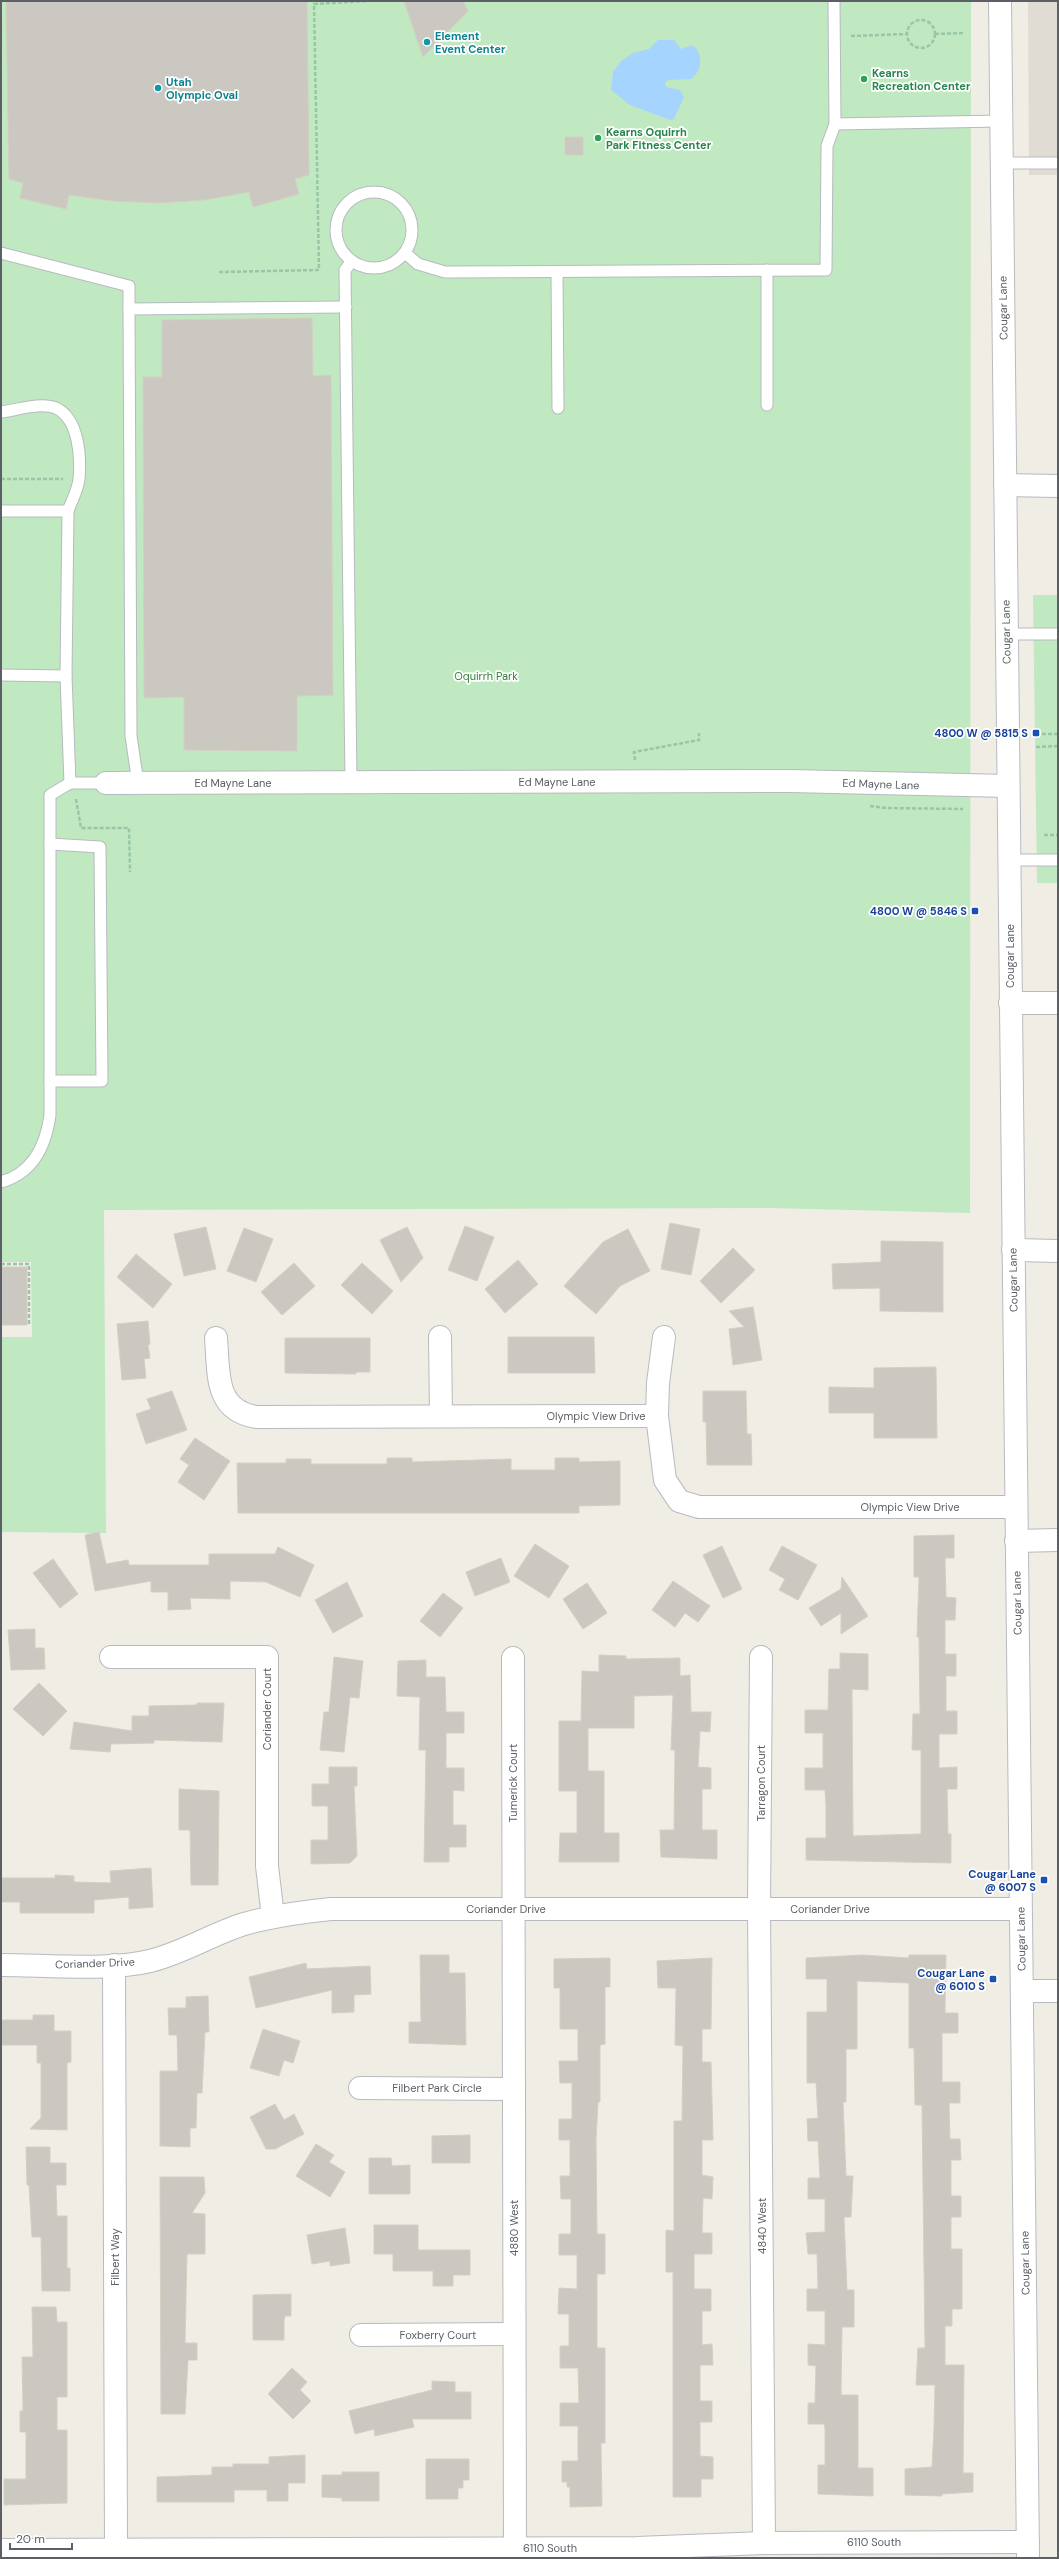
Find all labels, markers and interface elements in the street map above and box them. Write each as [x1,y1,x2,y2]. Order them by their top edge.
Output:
place label: Element Event Center [435,29,506,56]
marker: Element Event Center [422,37,432,47]
place label: Kearns Recreation Center [872,66,971,93]
marker: Kearns Recreation Center [859,74,869,84]
place label: Utah Olympic Oval [166,75,238,102]
marker: Utah Olympic Oval [153,83,163,93]
place label: Kearns Oquirrh Park Fitness Center [606,125,712,152]
marker: Kearns Oquirrh Park Fitness Center [593,133,603,143]
street label: Cougar Lane [995,276,1011,340]
street label: Cougar Lane [998,600,1014,664]
park label: Oquirrh Park [454,669,518,683]
place label: 4800 W @ 5815 S [934,726,1028,740]
marker: 4800 W @ 5815 S [1031,728,1041,738]
street label: Ed Mayne Lane [518,775,596,789]
street label: Ed Mayne Lane [194,776,272,790]
street label: Ed Mayne Lane [842,776,920,792]
place label: 4800 W @ 5846 S [870,904,967,918]
marker: 4800 W @ 5846 S [970,906,980,916]
street label: Cougar Lane [1003,924,1017,988]
street label: Cougar Lane [1005,1248,1021,1312]
street label: Olympic View Drive [546,1409,646,1423]
street label: Olympic View Drive [860,1500,960,1514]
street label: Cougar Lane [1009,1571,1025,1635]
street label: Coriander Court [260,1668,274,1750]
street label: Tumerick Court [506,1744,520,1822]
street label: Tarragon Court [754,1745,768,1821]
place label: Cougar Lane @ 6007 S [968,1867,1036,1894]
marker: Cougar Lane @ 6007 S [1039,1875,1049,1885]
street label: Coriander Drive [466,1902,546,1916]
street label: Coriander Drive [790,1902,870,1916]
street label: Cougar Lane [1013,1907,1029,1971]
street label: Coriander Drive [55,1955,135,1971]
place label: Cougar Lane @ 6010 S [917,1966,985,1993]
marker: Cougar Lane @ 6010 S [988,1974,998,1984]
street label: Filbert Park Circle [392,2081,482,2095]
street label: 4840 West [755,2198,769,2254]
street label: 4880 West [507,2200,521,2256]
street label: Filbert Way [108,2228,122,2286]
street label: Cougar Lane [1017,2231,1033,2295]
street label: Foxberry Court [400,2328,476,2342]
scale bar [10,2525,72,2551]
text: 20 m [16,2531,45,2547]
street label: 6110 South [847,2535,901,2549]
street label: 6110 South [523,2541,577,2555]

